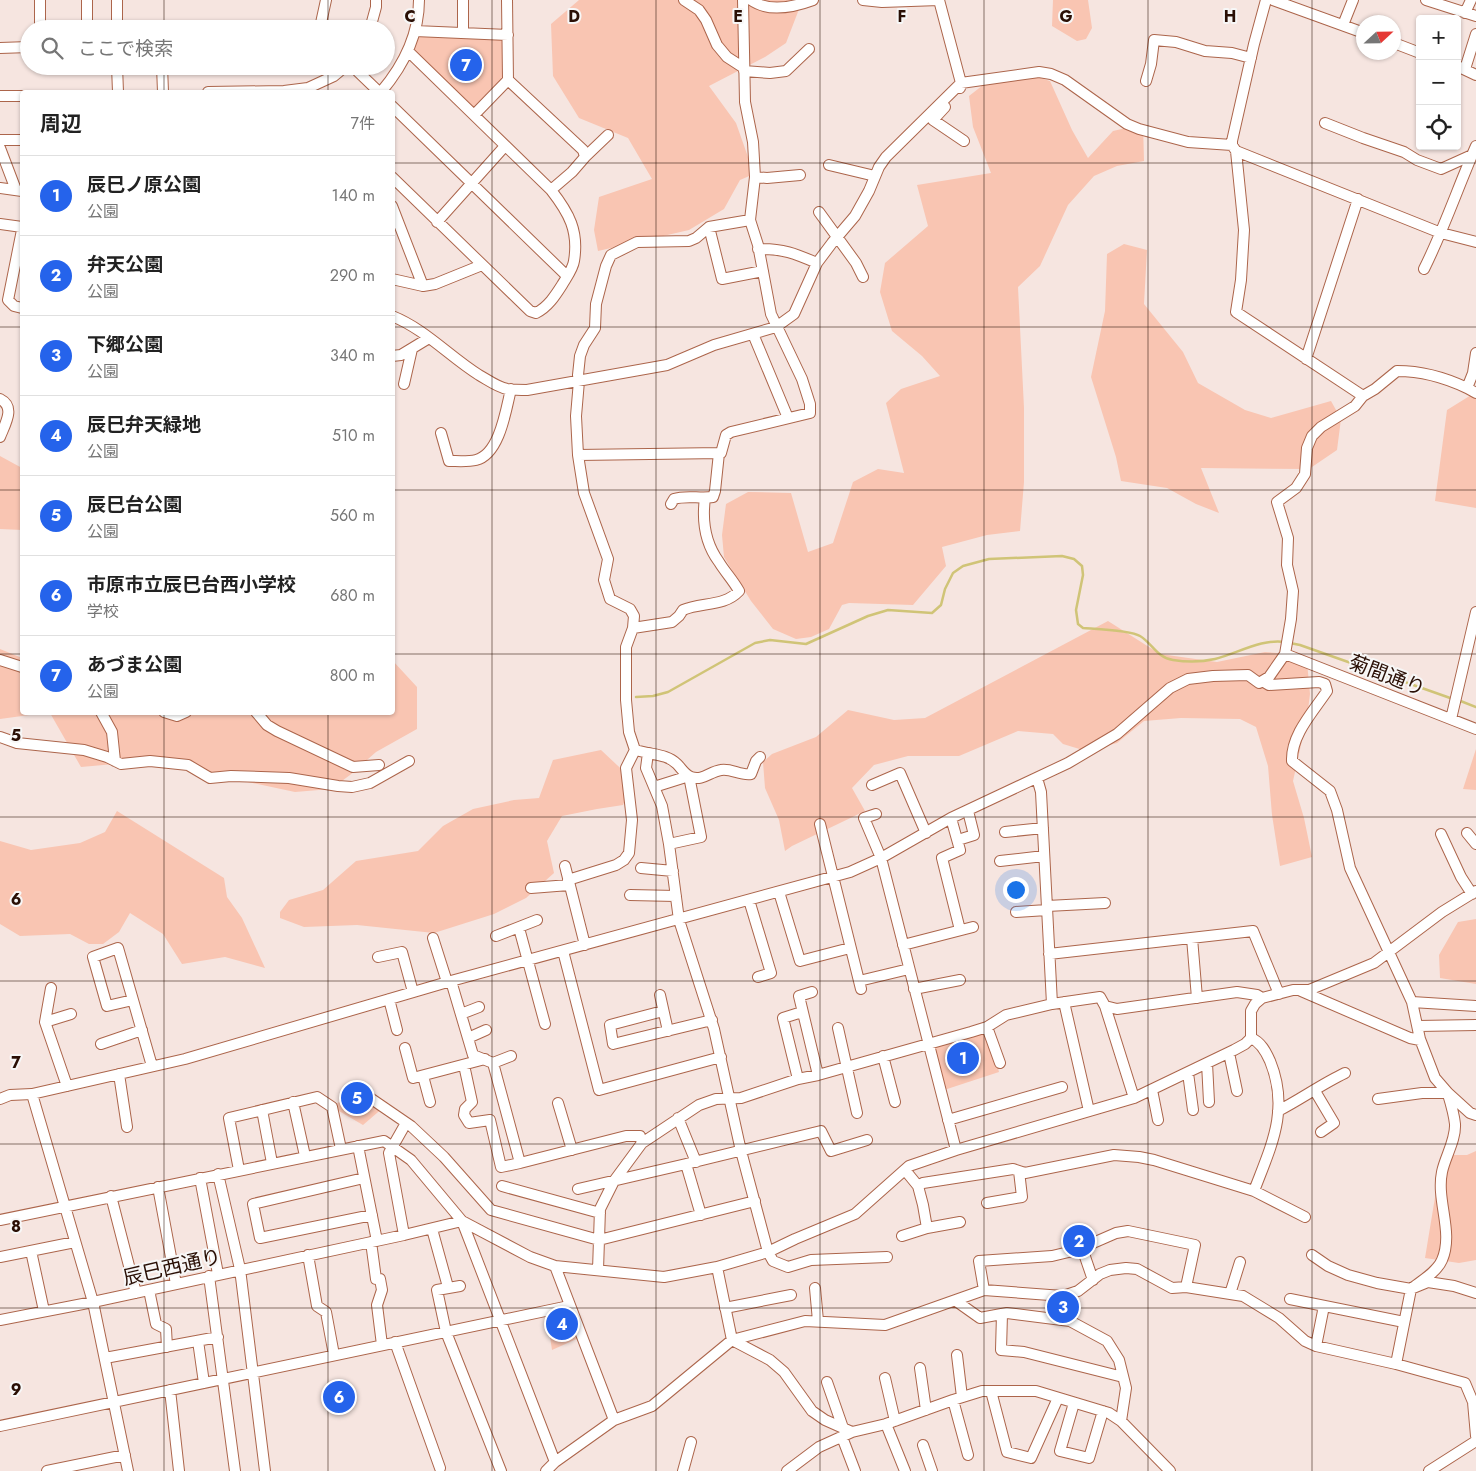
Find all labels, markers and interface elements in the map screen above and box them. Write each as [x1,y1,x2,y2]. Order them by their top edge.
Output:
text: C [404,5,416,28]
text: D [568,5,580,28]
text: E [733,5,743,28]
text: F [898,5,906,28]
text: G [1059,5,1073,28]
text: H [1224,5,1236,28]
north arrow [1356,15,1401,60]
map controls [1416,15,1461,150]
button: + [1416,15,1461,60]
search box [20,20,395,75]
icon: search [38,34,66,62]
text: ここで検索 [78,35,173,62]
pin: 7 [450,46,482,84]
button: − [1416,60,1461,105]
button: locate [1416,105,1461,150]
text: 周辺 [40,109,82,139]
text: 7件 [351,112,375,135]
text: 辰巳ノ原公園 [87,171,201,198]
text: 1 [52,184,60,207]
text: 140 m [332,184,375,207]
text: 公園 [87,200,119,223]
text: 弁天公園 [87,251,163,278]
text: 2 [51,264,61,287]
text: 290 m [330,264,375,287]
text: 公園 [87,280,119,303]
text: 下郷公園 [87,331,163,358]
text: 3 [51,344,61,367]
text: 340 m [330,344,375,367]
text: 公園 [87,360,119,383]
text: 辰巳弁天緑地 [87,411,201,438]
text: 4 [50,424,62,447]
text: 510 m [332,424,375,447]
text: 公園 [87,440,119,463]
text: 辰巳台公園 [87,491,182,518]
text: 5 [51,504,61,527]
text: 560 m [330,504,375,527]
text: 公園 [87,520,119,543]
text: 市原市立辰巳台西小学校 [87,571,296,598]
text: 6 [51,584,61,607]
text: 680 m [330,584,375,607]
text: 学校 [87,600,119,623]
street label: 菊間通り [1344,648,1429,703]
text: あづま公園 [87,651,182,678]
text: 7 [51,664,61,687]
text: 800 m [330,664,375,687]
text: 公園 [87,680,119,703]
text: 5 [11,724,21,747]
your location [1003,877,1029,903]
text: 6 [11,888,21,911]
pin: 1 [947,1039,979,1077]
text: 7 [11,1051,21,1074]
pin: 5 [341,1079,373,1117]
text: 8 [11,1215,21,1238]
pin: 2 [1063,1222,1095,1260]
street label: 辰巳西通り [120,1242,224,1293]
pin: 3 [1047,1288,1079,1326]
pin: 4 [546,1305,578,1343]
text: 9 [11,1378,21,1401]
pin: 6 [323,1378,355,1416]

